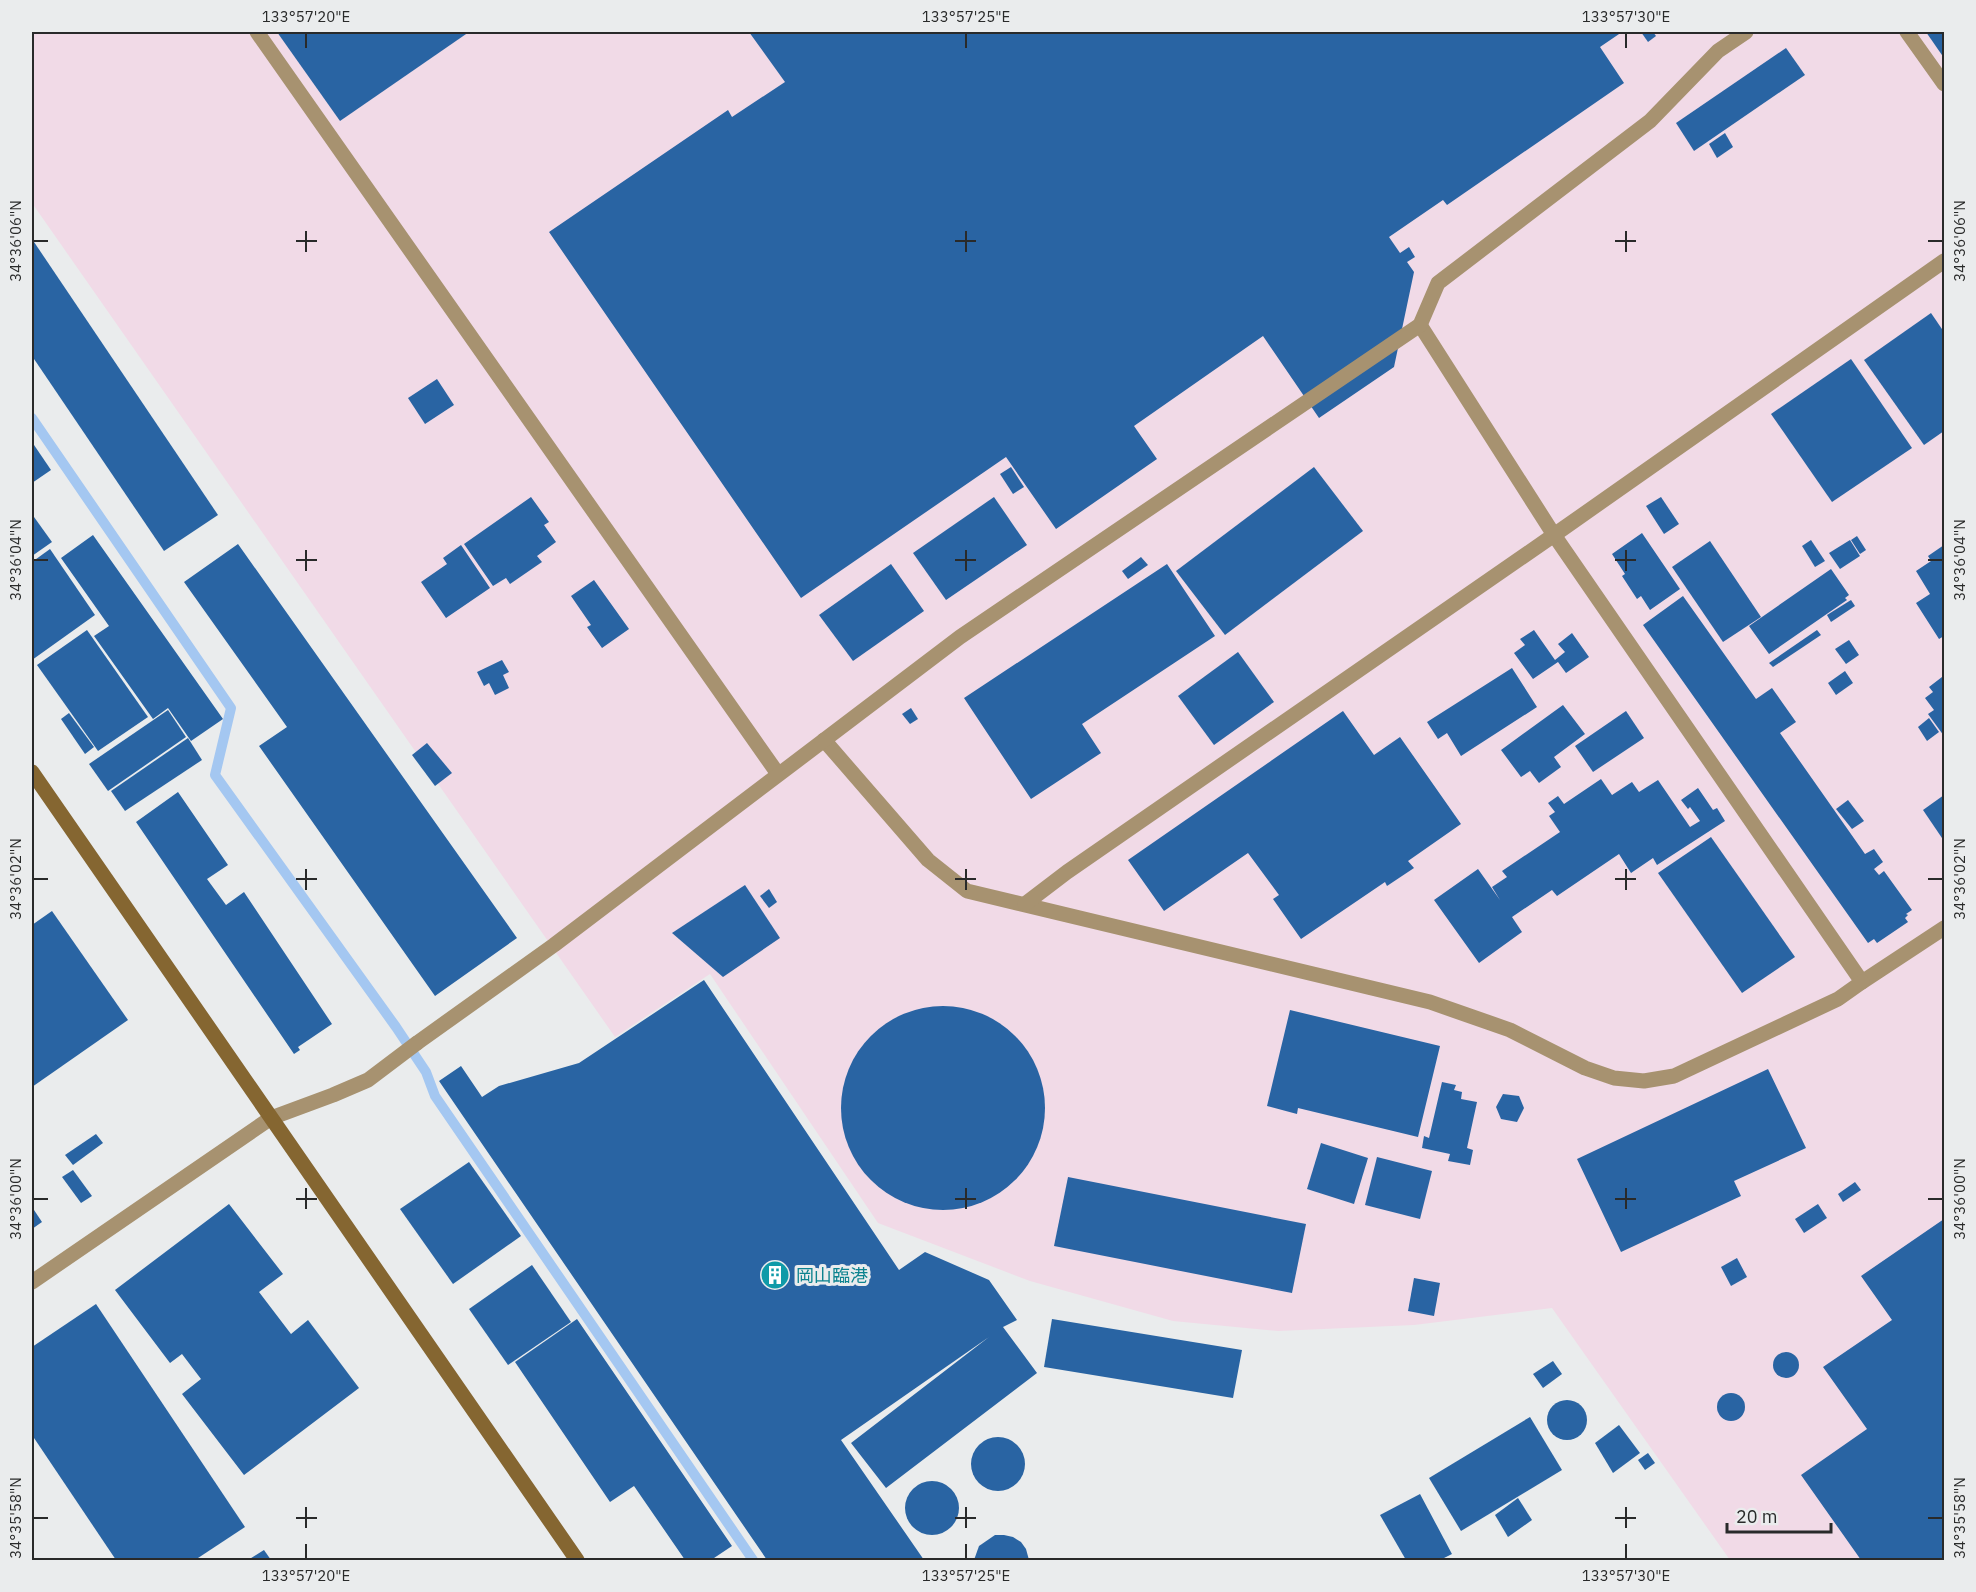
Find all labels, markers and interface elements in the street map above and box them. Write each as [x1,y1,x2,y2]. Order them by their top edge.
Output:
text: 133°57'20"E [262,7,350,26]
text: 133°57'25"E [922,7,1010,26]
text: 133°57'30"E [1582,7,1670,26]
text: 34°36'06"N [6,200,25,282]
text: 34°36'06"N [1950,200,1969,282]
text: 34°36'04"N [6,519,25,601]
text: 34°36'04"N [1950,519,1969,601]
text: 34°36'02"N [6,838,25,920]
text: 34°36'02"N [1950,838,1969,920]
text: 34°36'00"N [6,1158,25,1240]
text: 34°36'00"N [1950,1158,1969,1240]
building icon: 岡山臨港 [759,1259,791,1291]
place label: 岡山臨港 [796,1264,868,1287]
text: 34°35'58"N [6,1477,25,1559]
text: 34°35'58"N [1950,1477,1969,1559]
scale bar [1727,1496,1830,1534]
text: 20 m [1736,1505,1778,1528]
text: 133°57'20"E [262,1566,350,1585]
text: 133°57'25"E [922,1566,1010,1585]
text: 133°57'30"E [1582,1566,1670,1585]

